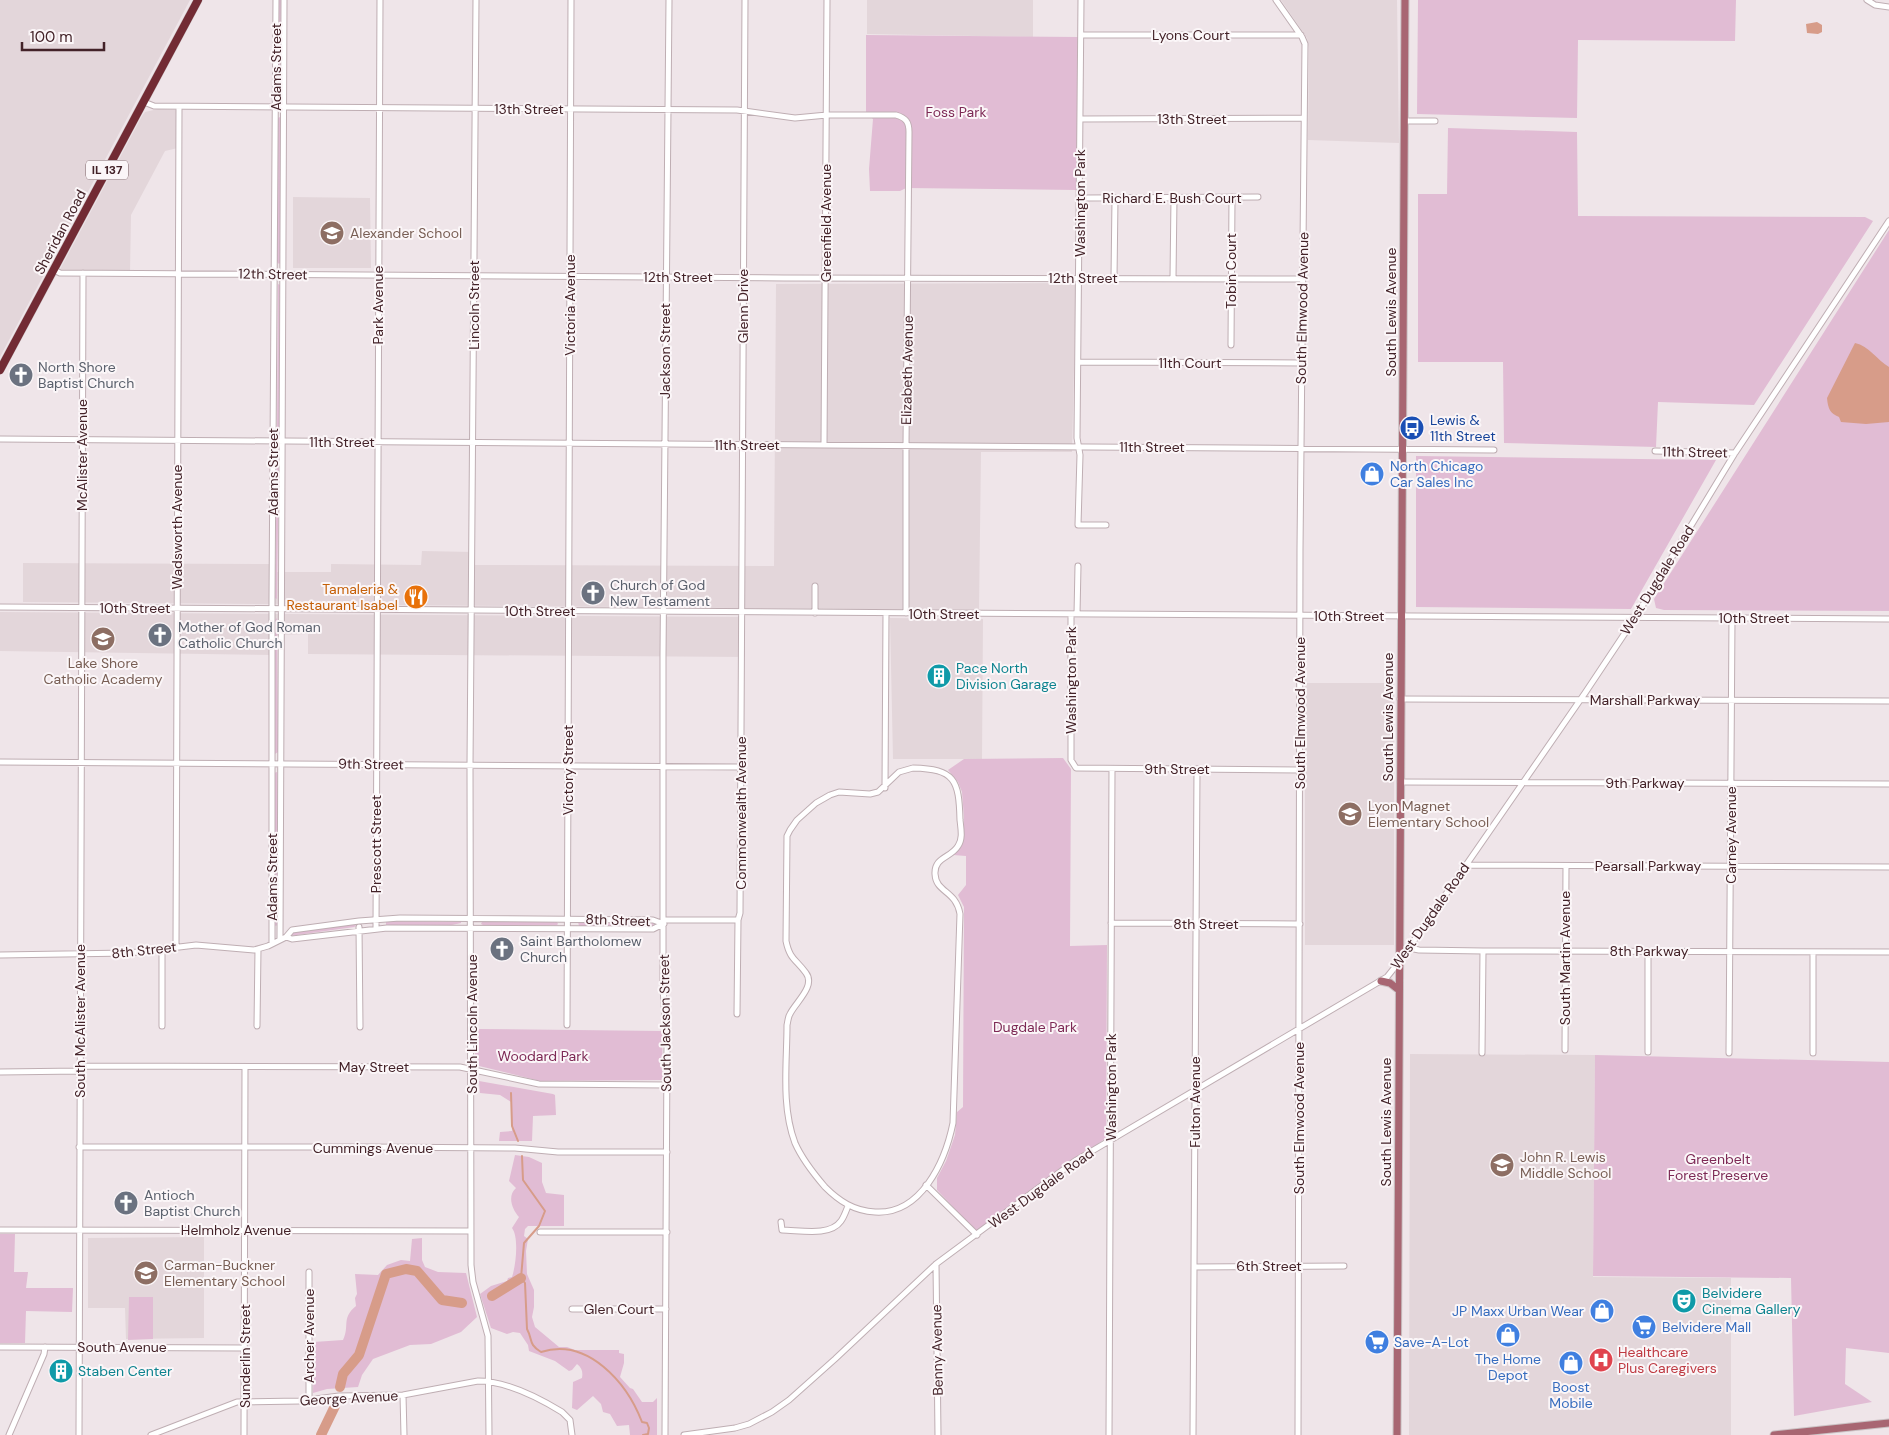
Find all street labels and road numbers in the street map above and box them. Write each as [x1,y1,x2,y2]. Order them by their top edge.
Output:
street label: Adams Street [267,23,285,111]
street label: Lyons Court [1152,26,1230,44]
street label: 13th Street [494,100,564,118]
street label: 13th Street [1157,110,1227,128]
street label: Washington Park [1071,149,1089,257]
road number: IL 137 [86,160,128,180]
street label: Greenfield Avenue [817,164,835,282]
street label: Sheridan Road [30,187,90,277]
street label: Richard E. Bush Court [1102,189,1242,207]
street label: South Elmwood Avenue [1292,232,1312,384]
street label: Tobin Court [1222,233,1240,309]
street label: South Lewis Avenue [1382,248,1400,376]
street label: Victoria Avenue [561,254,579,356]
street label: Lincoln Street [465,260,483,350]
street label: 12th Street [238,264,308,284]
street label: Park Avenue [369,265,387,344]
street label: 12th Street [643,268,713,286]
street label: Glenn Drive [734,269,752,343]
street label: 12th Street [1048,269,1118,287]
street label: Jackson Street [656,303,674,399]
street label: Elizabeth Avenue [897,315,917,425]
street label: 11th Court [1158,354,1222,372]
street label: McAlister Avenue [73,399,91,511]
street label: Adams Street [264,428,282,516]
street label: 11th Street [309,433,375,451]
street label: 11th Street [714,436,780,454]
street label: 11th Street [1119,438,1185,456]
street label: 11th Street [1662,442,1728,462]
street label: Wadsworth Avenue [168,465,186,589]
street label: West Dugdale Road [1616,522,1698,638]
street label: 10th Street [100,599,170,617]
street label: 10th Street [505,602,575,620]
street label: 10th Street [909,605,979,623]
street label: 10th Street [1314,607,1384,625]
street label: 10th Street [1719,609,1789,627]
street label: Washington Park [1062,626,1080,734]
street label: South Elmwood Avenue [1291,637,1309,789]
street label: South Lewis Avenue [1379,653,1397,781]
street label: Marshall Parkway [1590,691,1700,709]
street label: Victory Street [559,725,577,815]
street label: Commonwealth Avenue [732,736,750,890]
street label: 9th Street [338,754,404,774]
street label: 9th Street [1144,760,1210,778]
street label: 9th Parkway [1605,774,1685,792]
street label: Carney Avenue [1722,786,1740,884]
street label: Prescott Street [367,795,385,893]
street label: Adams Street [263,833,281,921]
street label: Pearsall Parkway [1595,857,1701,875]
street label: West Dugdale Road [1387,859,1473,973]
street label: South Martin Avenue [1556,891,1574,1025]
street label: 8th Street [585,910,651,930]
street label: 8th Street [1173,915,1239,933]
street label: 8th Street [111,938,177,962]
street label: 8th Parkway [1609,942,1689,960]
street label: South McAlister Avenue [71,944,89,1098]
street label: South Lincoln Avenue [463,954,481,1094]
street label: South Jackson Street [655,954,675,1092]
street label: Washington Park [1102,1033,1120,1141]
street label: South Elmwood Avenue [1290,1042,1308,1194]
street label: Fulton Avenue [1186,1056,1204,1148]
street label: May Street [339,1058,409,1076]
street label: South Lewis Avenue [1377,1058,1395,1186]
street label: Cummings Avenue [313,1139,433,1157]
street label: West Dugdale Road [985,1144,1097,1232]
street label: Helmholz Avenue [181,1221,291,1239]
street label: 6th Street [1236,1257,1302,1275]
street label: Archer Avenue [300,1289,318,1383]
street label: Glen Court [584,1300,654,1318]
street label: Sunderlin Street [236,1304,254,1408]
street label: Benny Avenue [927,1304,947,1396]
street label: South Avenue [77,1338,167,1356]
street label: George Avenue [299,1386,399,1410]

